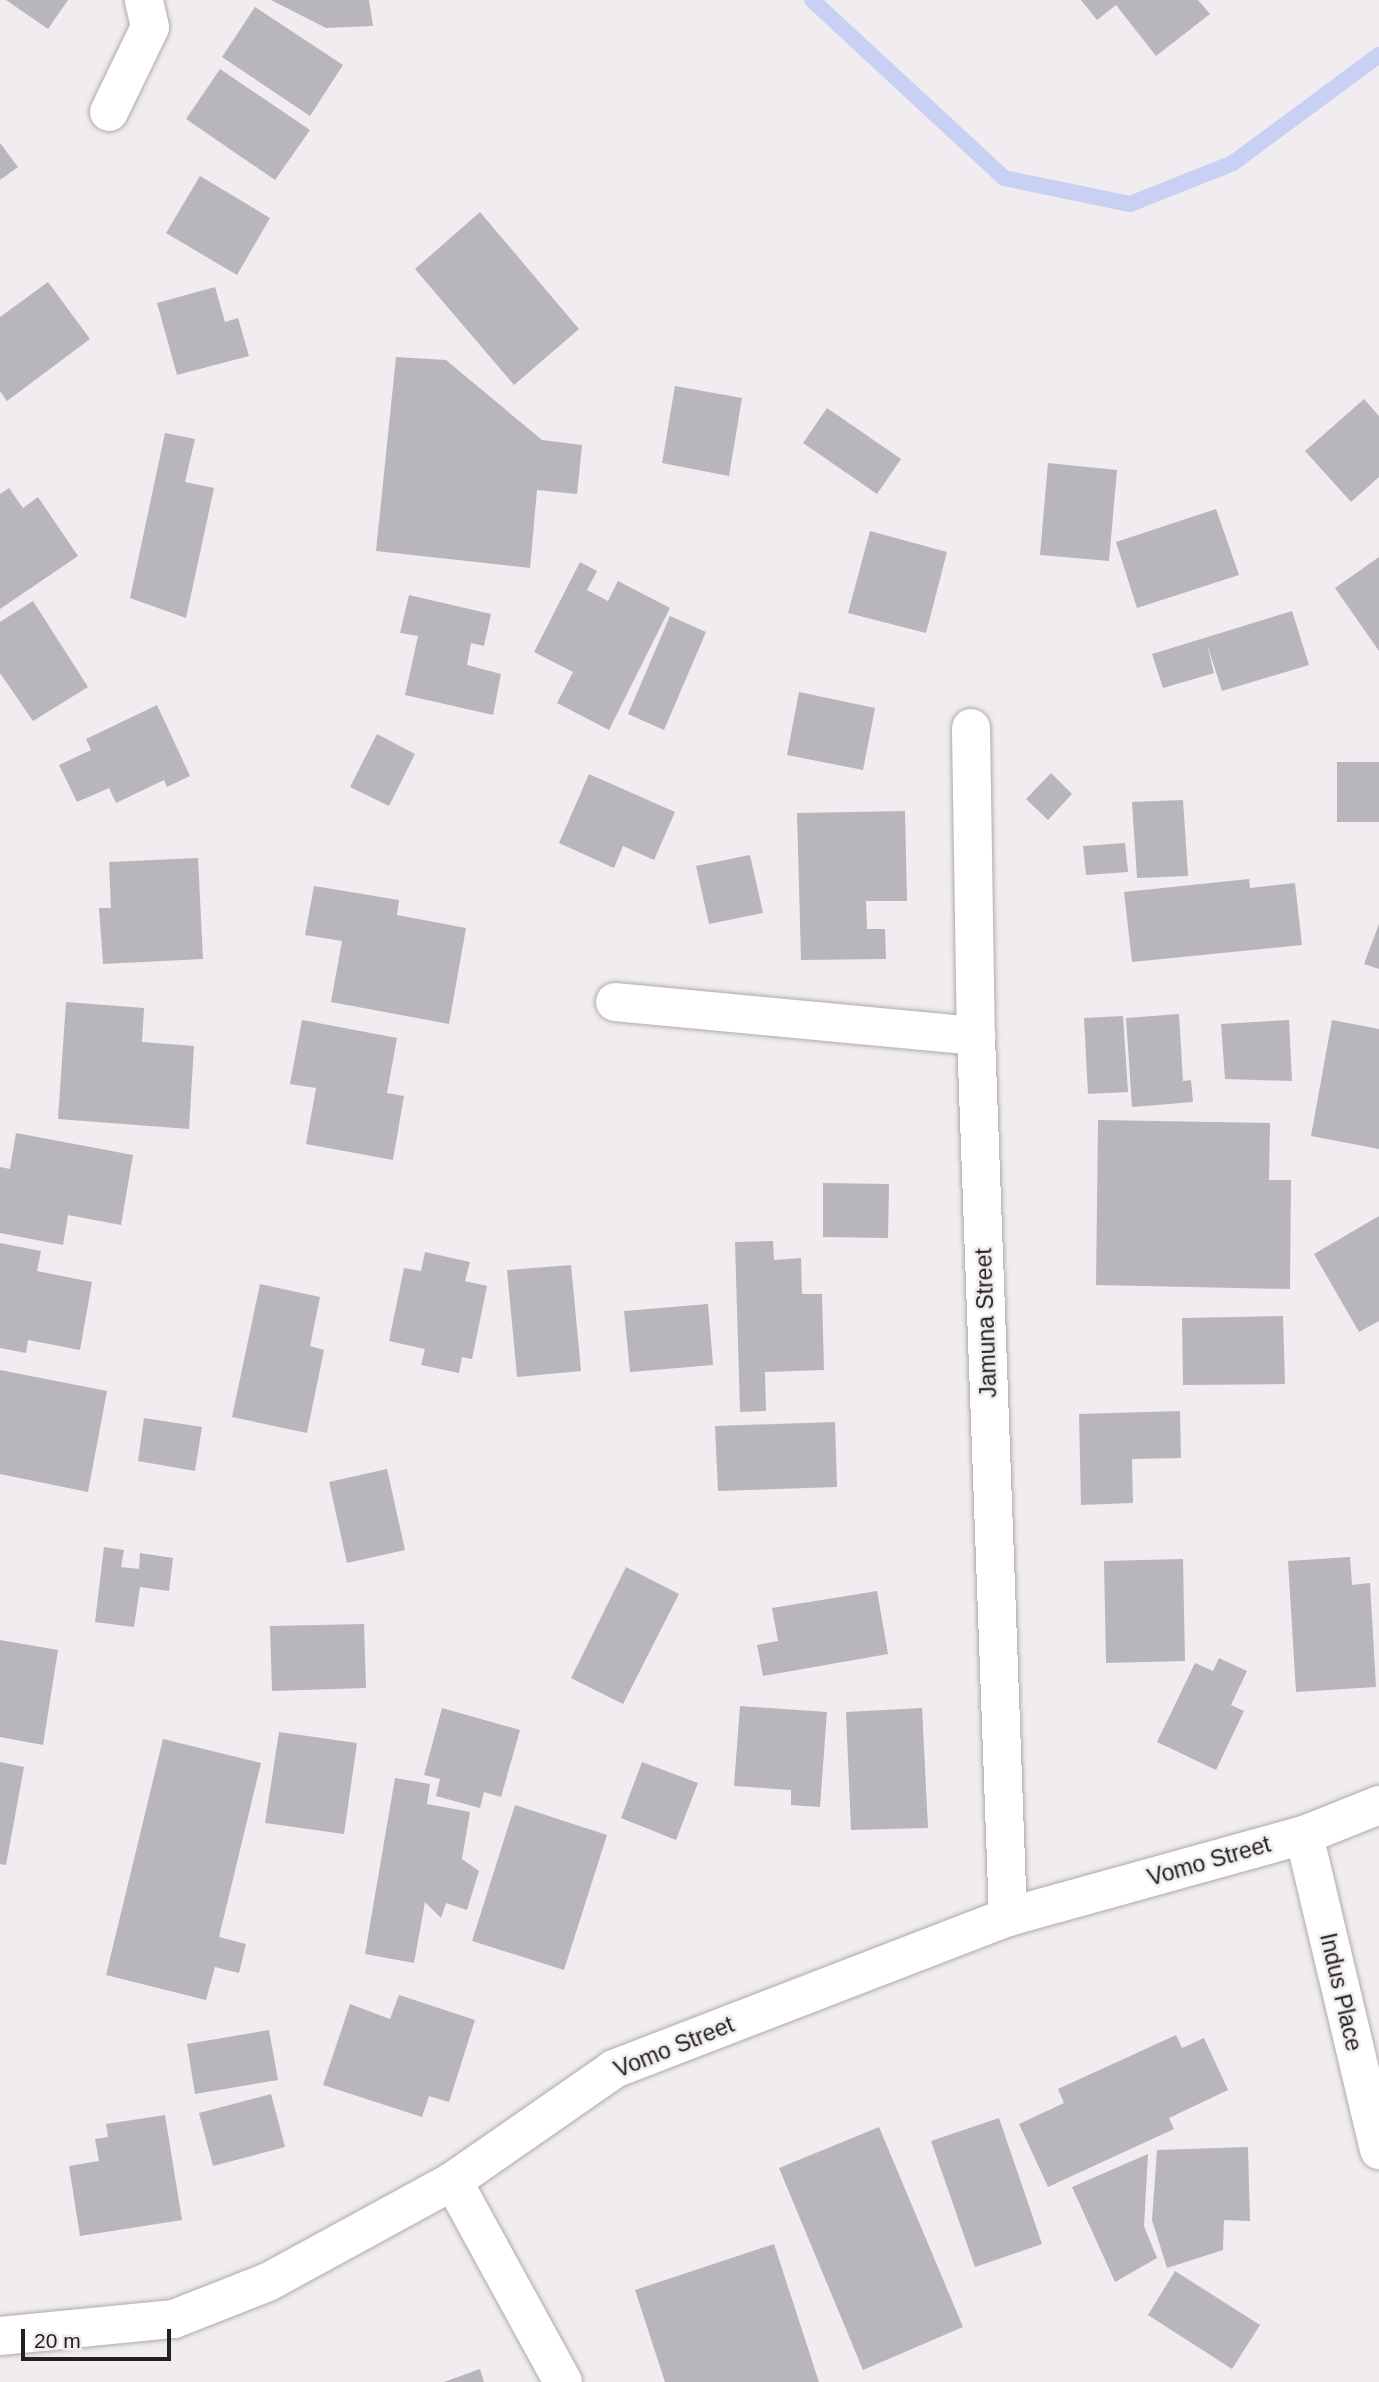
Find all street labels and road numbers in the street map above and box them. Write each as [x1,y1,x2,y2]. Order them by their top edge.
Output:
street label: Jamuna Street [970,1248,1002,1398]
street label: Vomo Street [1144,1830,1274,1892]
street label: Indus Place [1314,1930,1368,2054]
street label: Vomo Street [610,2010,738,2084]

